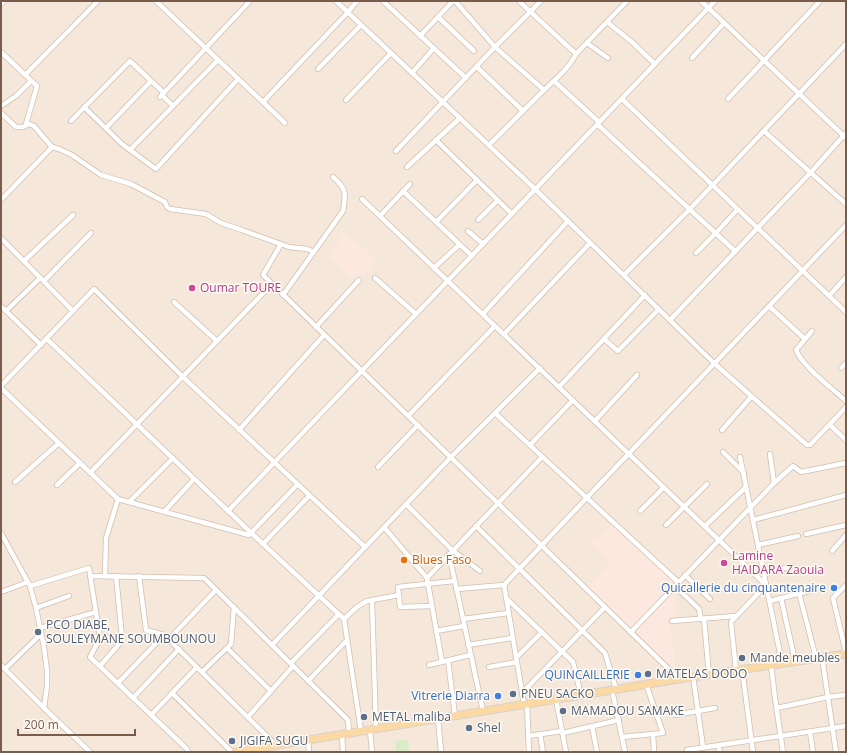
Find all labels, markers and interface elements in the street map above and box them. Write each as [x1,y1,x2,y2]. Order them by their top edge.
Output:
place label: Oumar TOURE [200,279,281,296]
marker: Oumar TOURE [187,283,197,293]
place label: Lamine HAIDARA Zaouia [732,547,824,578]
place label: Blues Faso [412,551,472,568]
marker: Blues Faso [399,555,409,565]
marker: Lamine HAIDARA Zaouia [719,558,729,568]
place label: Quicallerie du cinquantenaire [661,579,826,596]
marker: Quicallerie du cinquantenaire [829,583,839,593]
place label: PCO DIABE, SOULEYMANE SOUMBOUNOU [46,616,216,647]
marker: PCO DIABE, SOULEYMANE SOUMBOUNOU [33,627,43,637]
place label: Mande meubles [750,649,840,666]
marker: Mande meubles [737,653,747,663]
place label: MATELAS DODO [656,665,747,682]
place label: QUINCAILLERIE [544,666,630,683]
marker: MATELAS DODO [643,669,653,679]
marker: QUINCAILLERIE [633,670,643,680]
place label: PNEU SACKO [521,685,594,702]
place label: Vitrerie Diarra [411,687,490,704]
marker: PNEU SACKO [508,689,518,699]
marker: Vitrerie Diarra [493,691,503,701]
place label: MAMADOU SAMAKE [571,702,684,719]
marker: MAMADOU SAMAKE [558,706,568,716]
place label: METAL maliba [372,708,451,725]
scale bar [18,711,135,737]
marker: METAL maliba [359,712,369,722]
text: 200 m [24,716,59,733]
place label: Shel [477,719,501,736]
marker: Shel [464,723,474,733]
place label: JIGIFA SUGU [239,732,308,749]
marker: JIGIFA SUGU [227,736,237,746]

